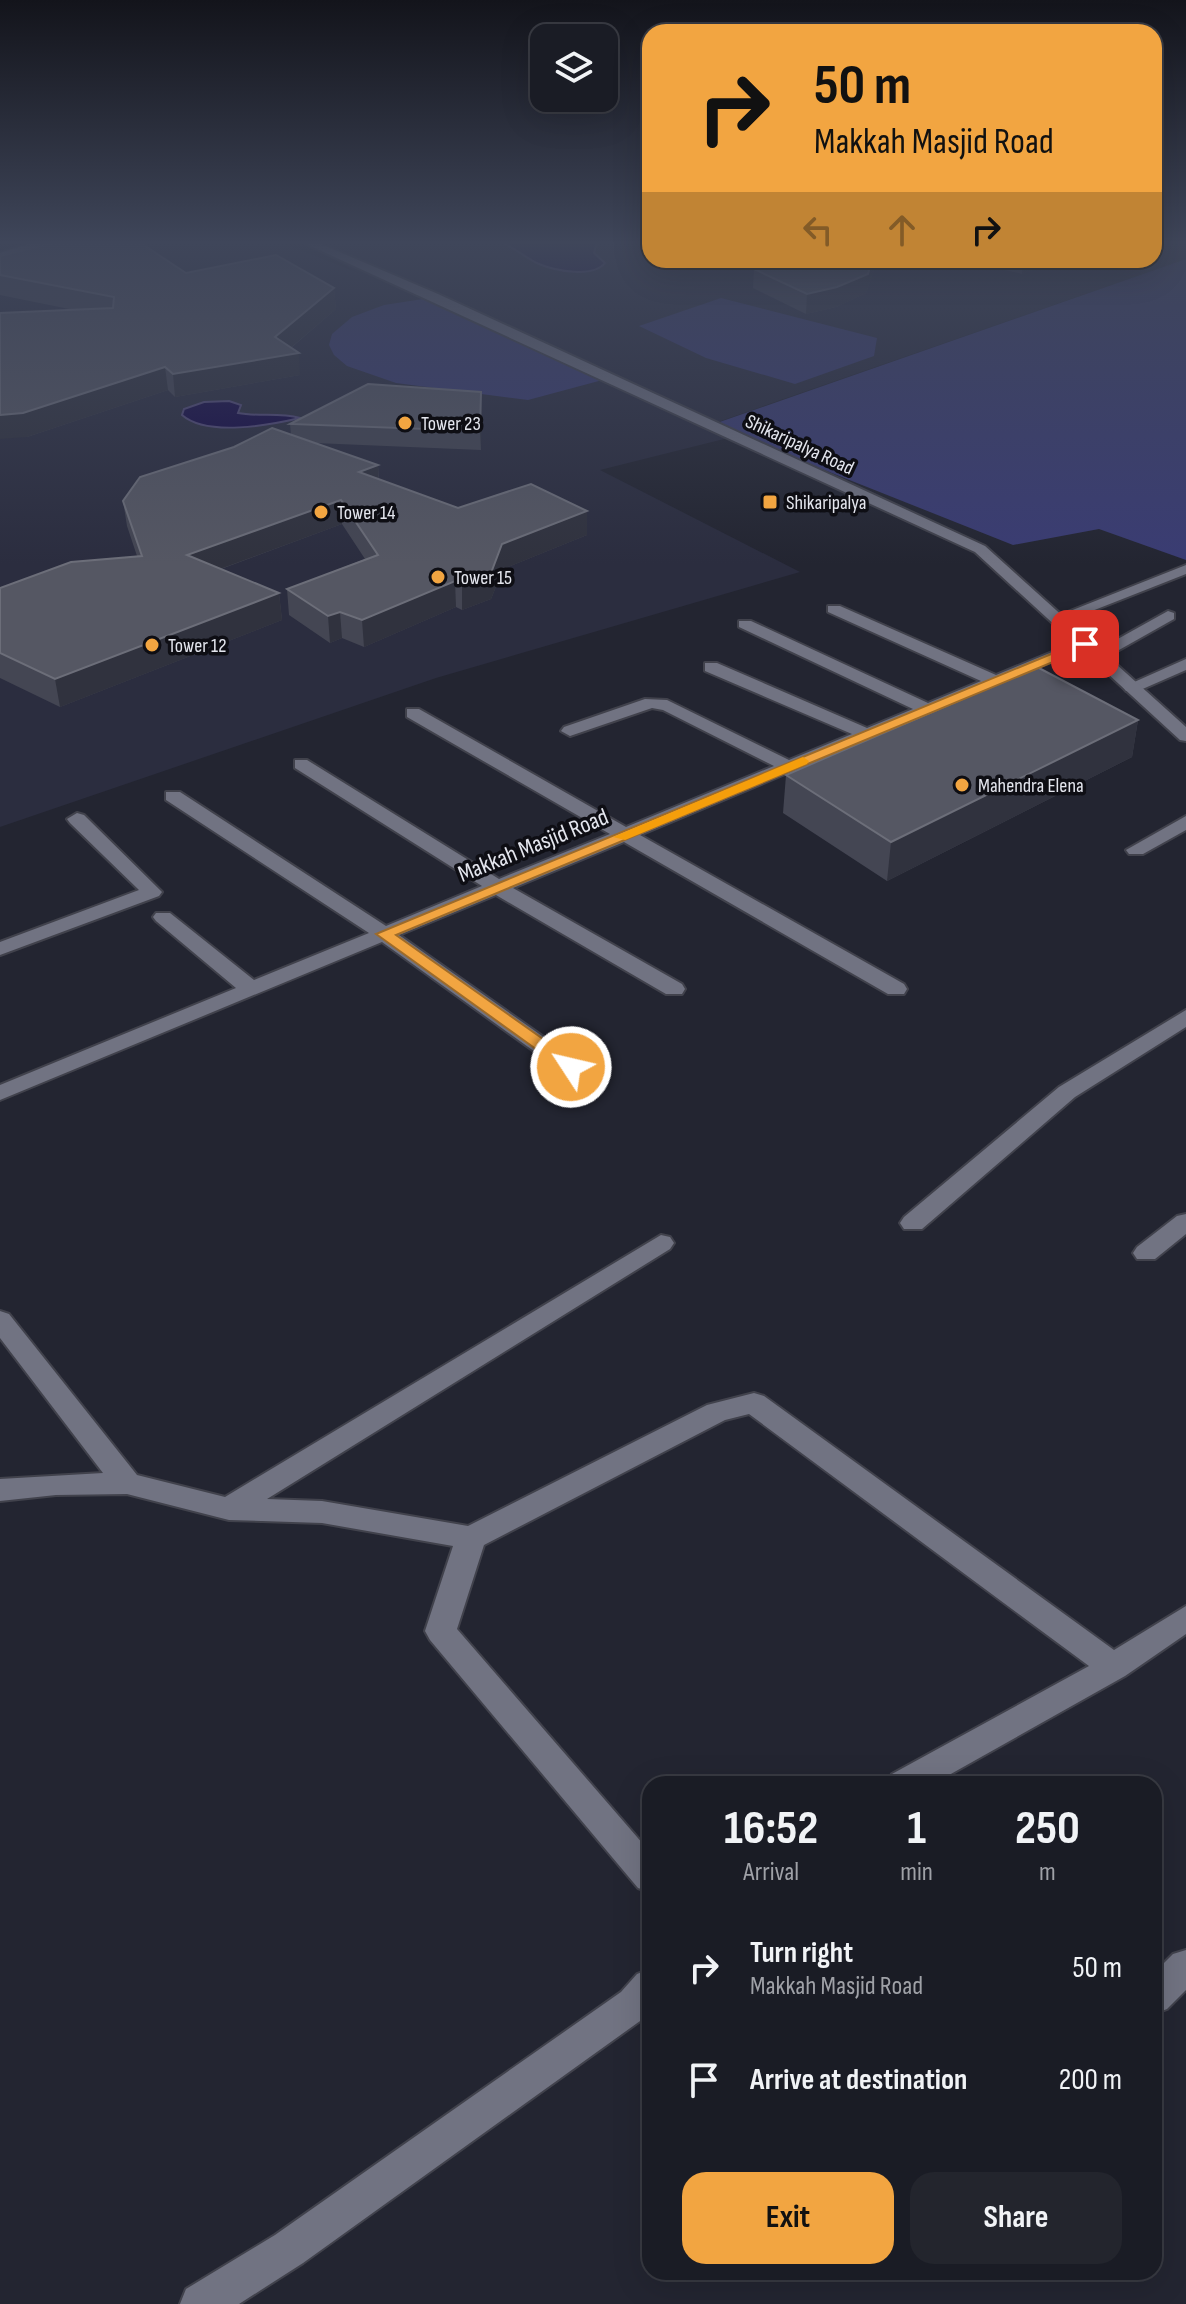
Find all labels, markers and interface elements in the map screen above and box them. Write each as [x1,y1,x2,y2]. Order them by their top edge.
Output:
map controls [530,24,618,112]
button: layers [530,24,618,112]
text: 50 m [814,53,911,120]
icon: right [682,56,786,160]
text: Makkah Masjid Road [814,121,1054,164]
icon: left [796,208,840,252]
icon: ahead [880,208,924,252]
icon: right [964,208,1008,252]
street label: Shikaripalya Road [742,409,858,480]
place label: Tower 23 [421,412,481,436]
marker: Tower 23 [396,414,414,432]
place label: Shikaripalya [786,491,866,515]
marker: Shikaripalya [761,493,779,511]
place label: Tower 14 [337,501,395,525]
marker: Tower 14 [312,503,330,521]
place label: Tower 15 [454,566,512,590]
marker: Tower 15 [429,568,447,586]
pin [1051,610,1119,678]
icon: arrive [1063,622,1107,666]
place label: Tower 12 [168,634,227,658]
marker: Tower 12 [143,636,161,654]
place label: Mahendra Elena [978,774,1084,798]
marker: Mahendra Elena [953,776,971,794]
street label: Makkah Masjid Road [454,802,613,889]
position arrow [529,1025,613,1109]
text: 16:52 [724,1800,818,1857]
text: 1 [907,1800,926,1857]
text: 250 [1015,1800,1080,1857]
text: Arrival [743,1857,799,1888]
text: min [900,1857,933,1888]
text: m [1039,1857,1056,1888]
text: Turn right [750,1935,853,1971]
icon: right [682,1946,726,1990]
text: 50 m [1073,1950,1122,1986]
text: Makkah Masjid Road [750,1971,923,2002]
icon: arrive [682,2058,726,2102]
text: Arrive at destination [750,2062,967,2098]
text: 200 m [1059,2062,1122,2098]
button: Exit [682,2172,894,2264]
button: Share [910,2172,1122,2264]

